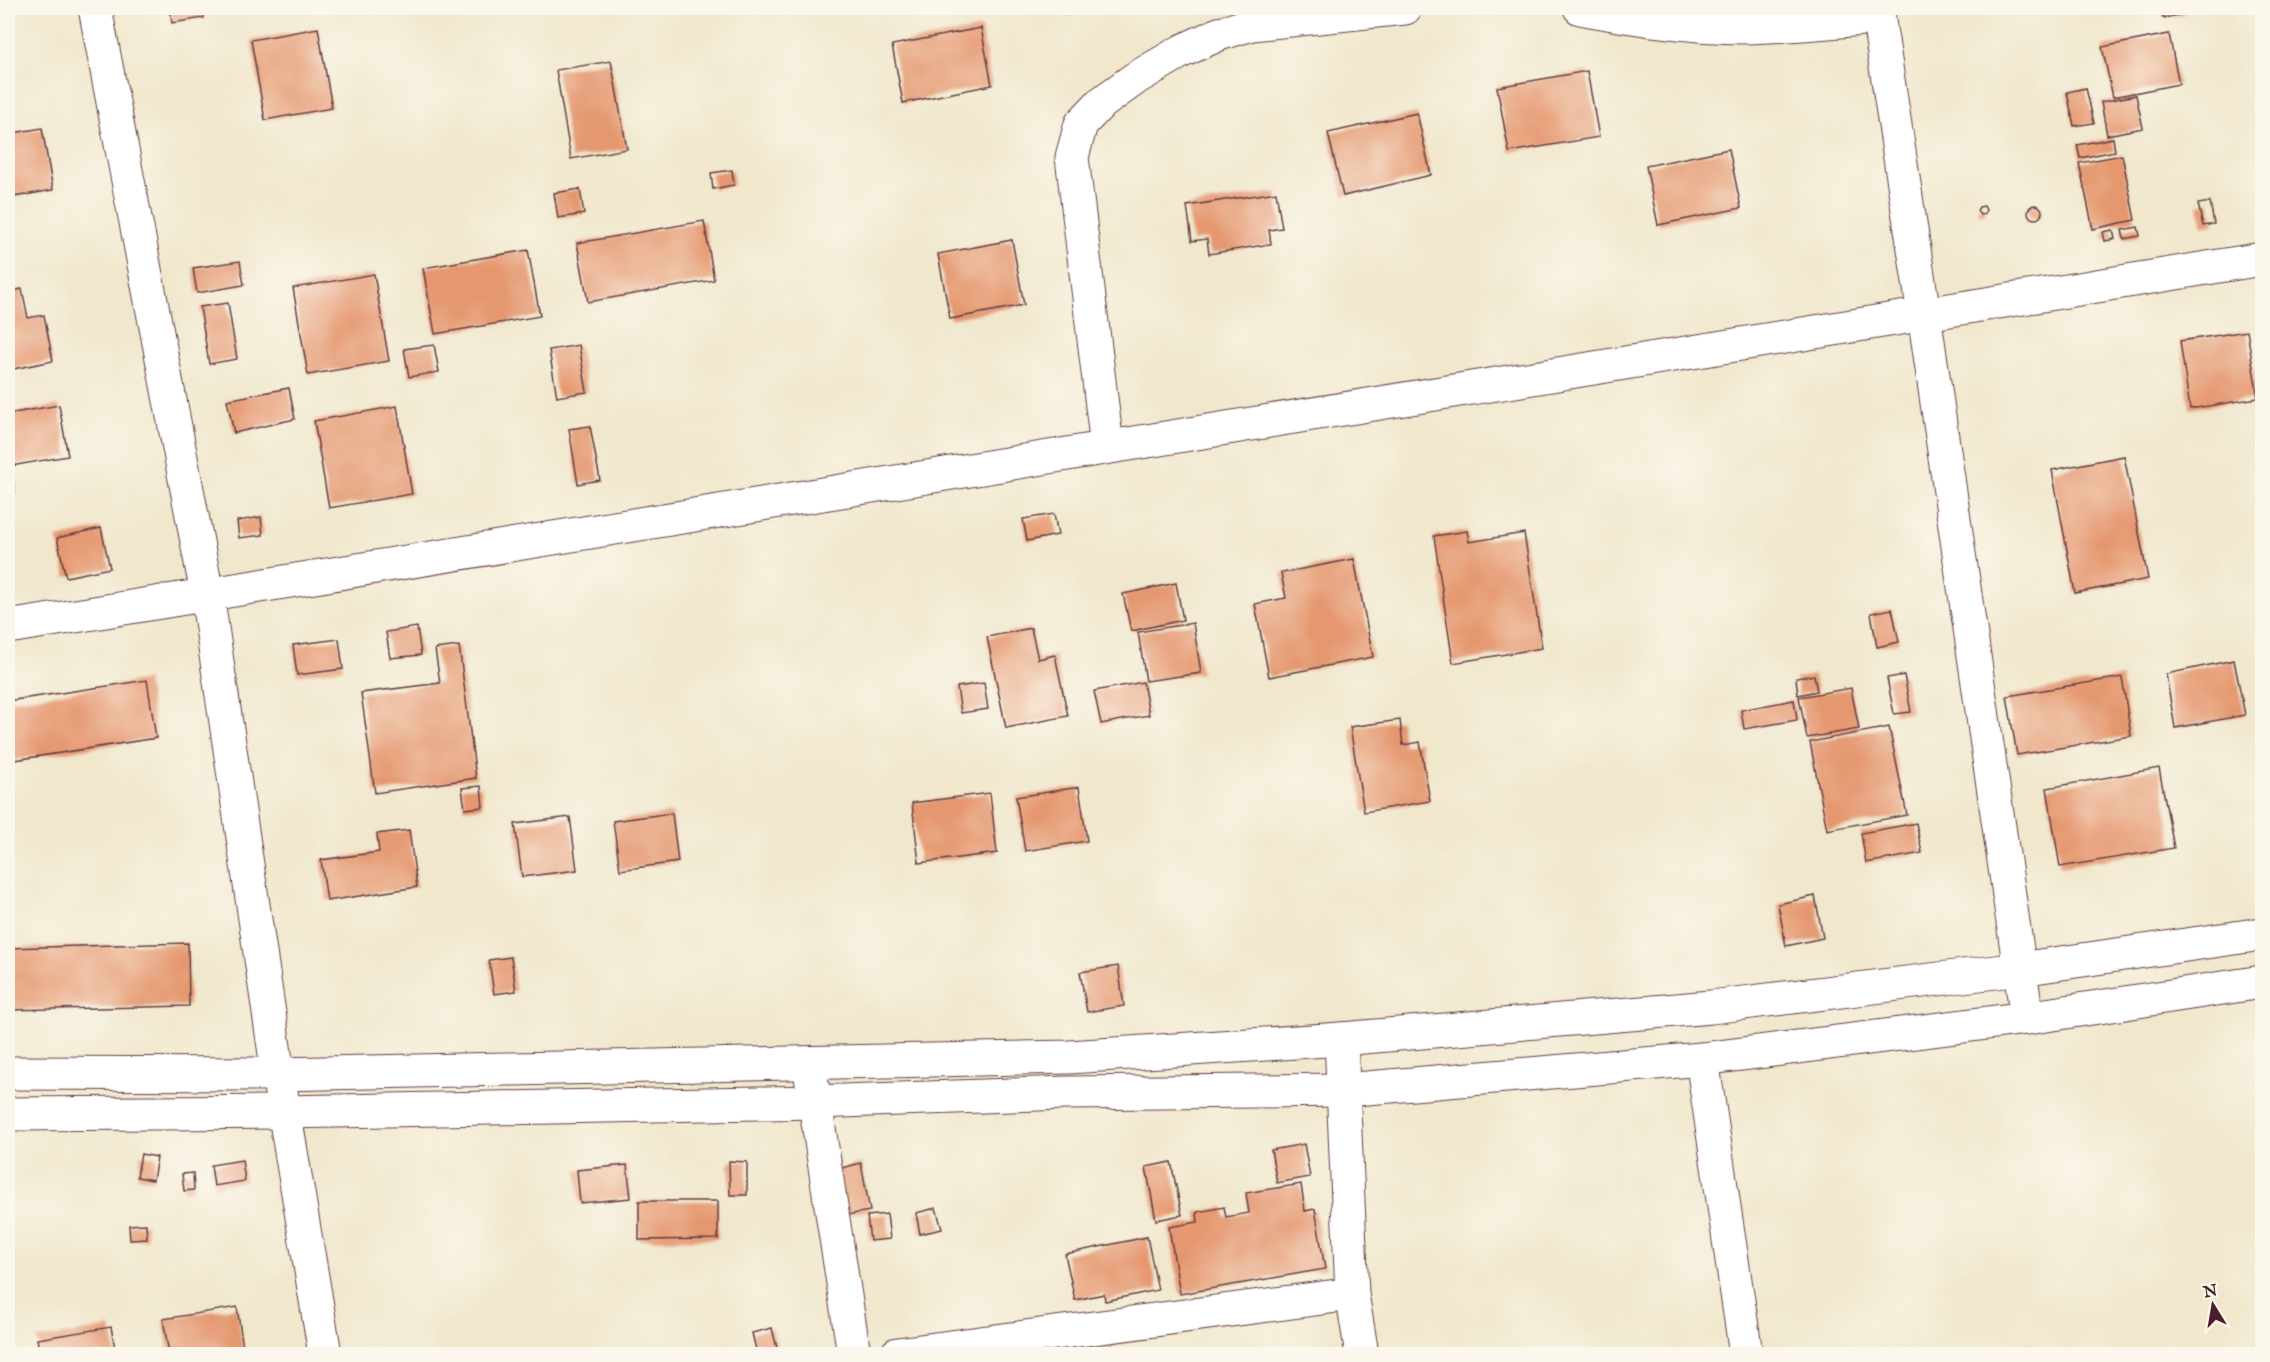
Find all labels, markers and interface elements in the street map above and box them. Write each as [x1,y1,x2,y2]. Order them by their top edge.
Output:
north arrow [2183,1275,2243,1335]
text: N [2201,1281,2219,1304]

